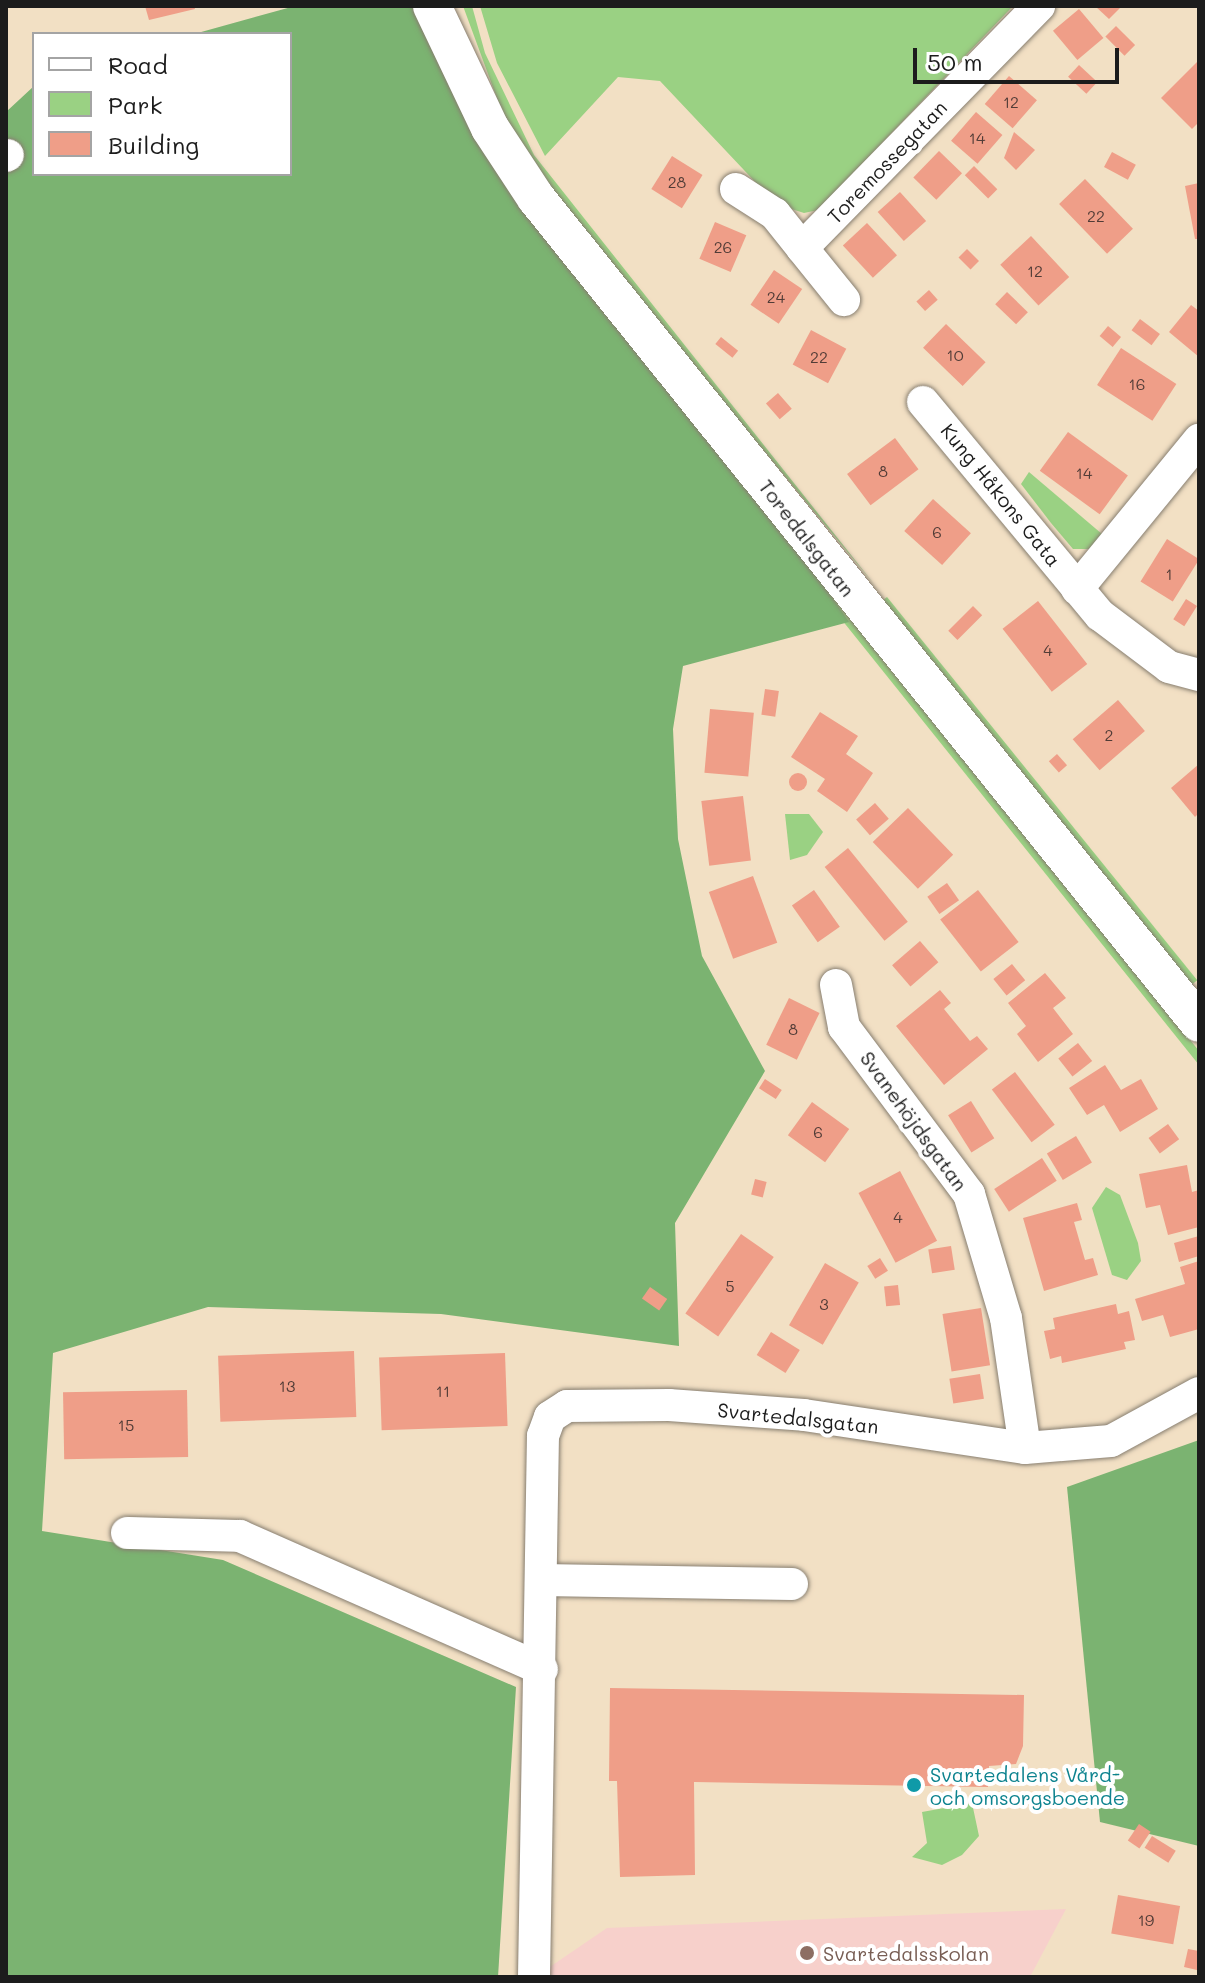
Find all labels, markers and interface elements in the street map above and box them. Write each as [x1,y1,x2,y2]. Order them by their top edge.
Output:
legend [32,32,292,176]
scale bar [917,32,1123,82]
text: 50 m [927,46,983,77]
text: Road [108,49,168,80]
text: Park [108,89,162,120]
house number: 12 [1003,92,1019,112]
street label: Toremossegatan [822,96,952,228]
house number: 14 [969,128,985,148]
text: Building [108,129,199,160]
house number: 28 [668,172,686,192]
house number: 22 [1087,206,1105,226]
house number: 26 [714,237,732,257]
house number: 12 [1027,261,1043,281]
house number: 24 [767,287,785,307]
house number: 10 [946,345,964,365]
house number: 22 [810,347,828,367]
house number: 16 [1129,374,1145,394]
street label: Kung Håkons Gata [936,419,1066,571]
house number: 8 [878,461,888,481]
house number: 14 [1076,463,1092,483]
street label: Toredalsgatan [754,475,860,601]
house number: 6 [932,522,942,542]
house number: 1 [1165,564,1173,584]
house number: 4 [1043,640,1053,660]
house number: 2 [1105,725,1113,745]
house number: 8 [788,1019,798,1039]
street label: Svanehöjdsgatan [855,1047,973,1195]
house number: 6 [813,1122,823,1142]
house number: 4 [893,1207,903,1227]
house number: 5 [725,1276,735,1296]
house number: 3 [819,1294,829,1314]
house number: 13 [279,1376,295,1396]
house number: 11 [436,1381,450,1401]
street label: Svartedalsgatan [716,1398,880,1438]
house number: 15 [118,1415,134,1435]
place label: Svartedalens Vård- och omsorgsboende [930,1762,1125,1809]
marker: Svartedalens Vård- och omsorgsboende [905,1776,923,1794]
house number: 19 [1138,1910,1154,1930]
place label: Svartedalsskolan [823,1941,989,1965]
marker: Svartedalsskolan [798,1944,816,1962]

